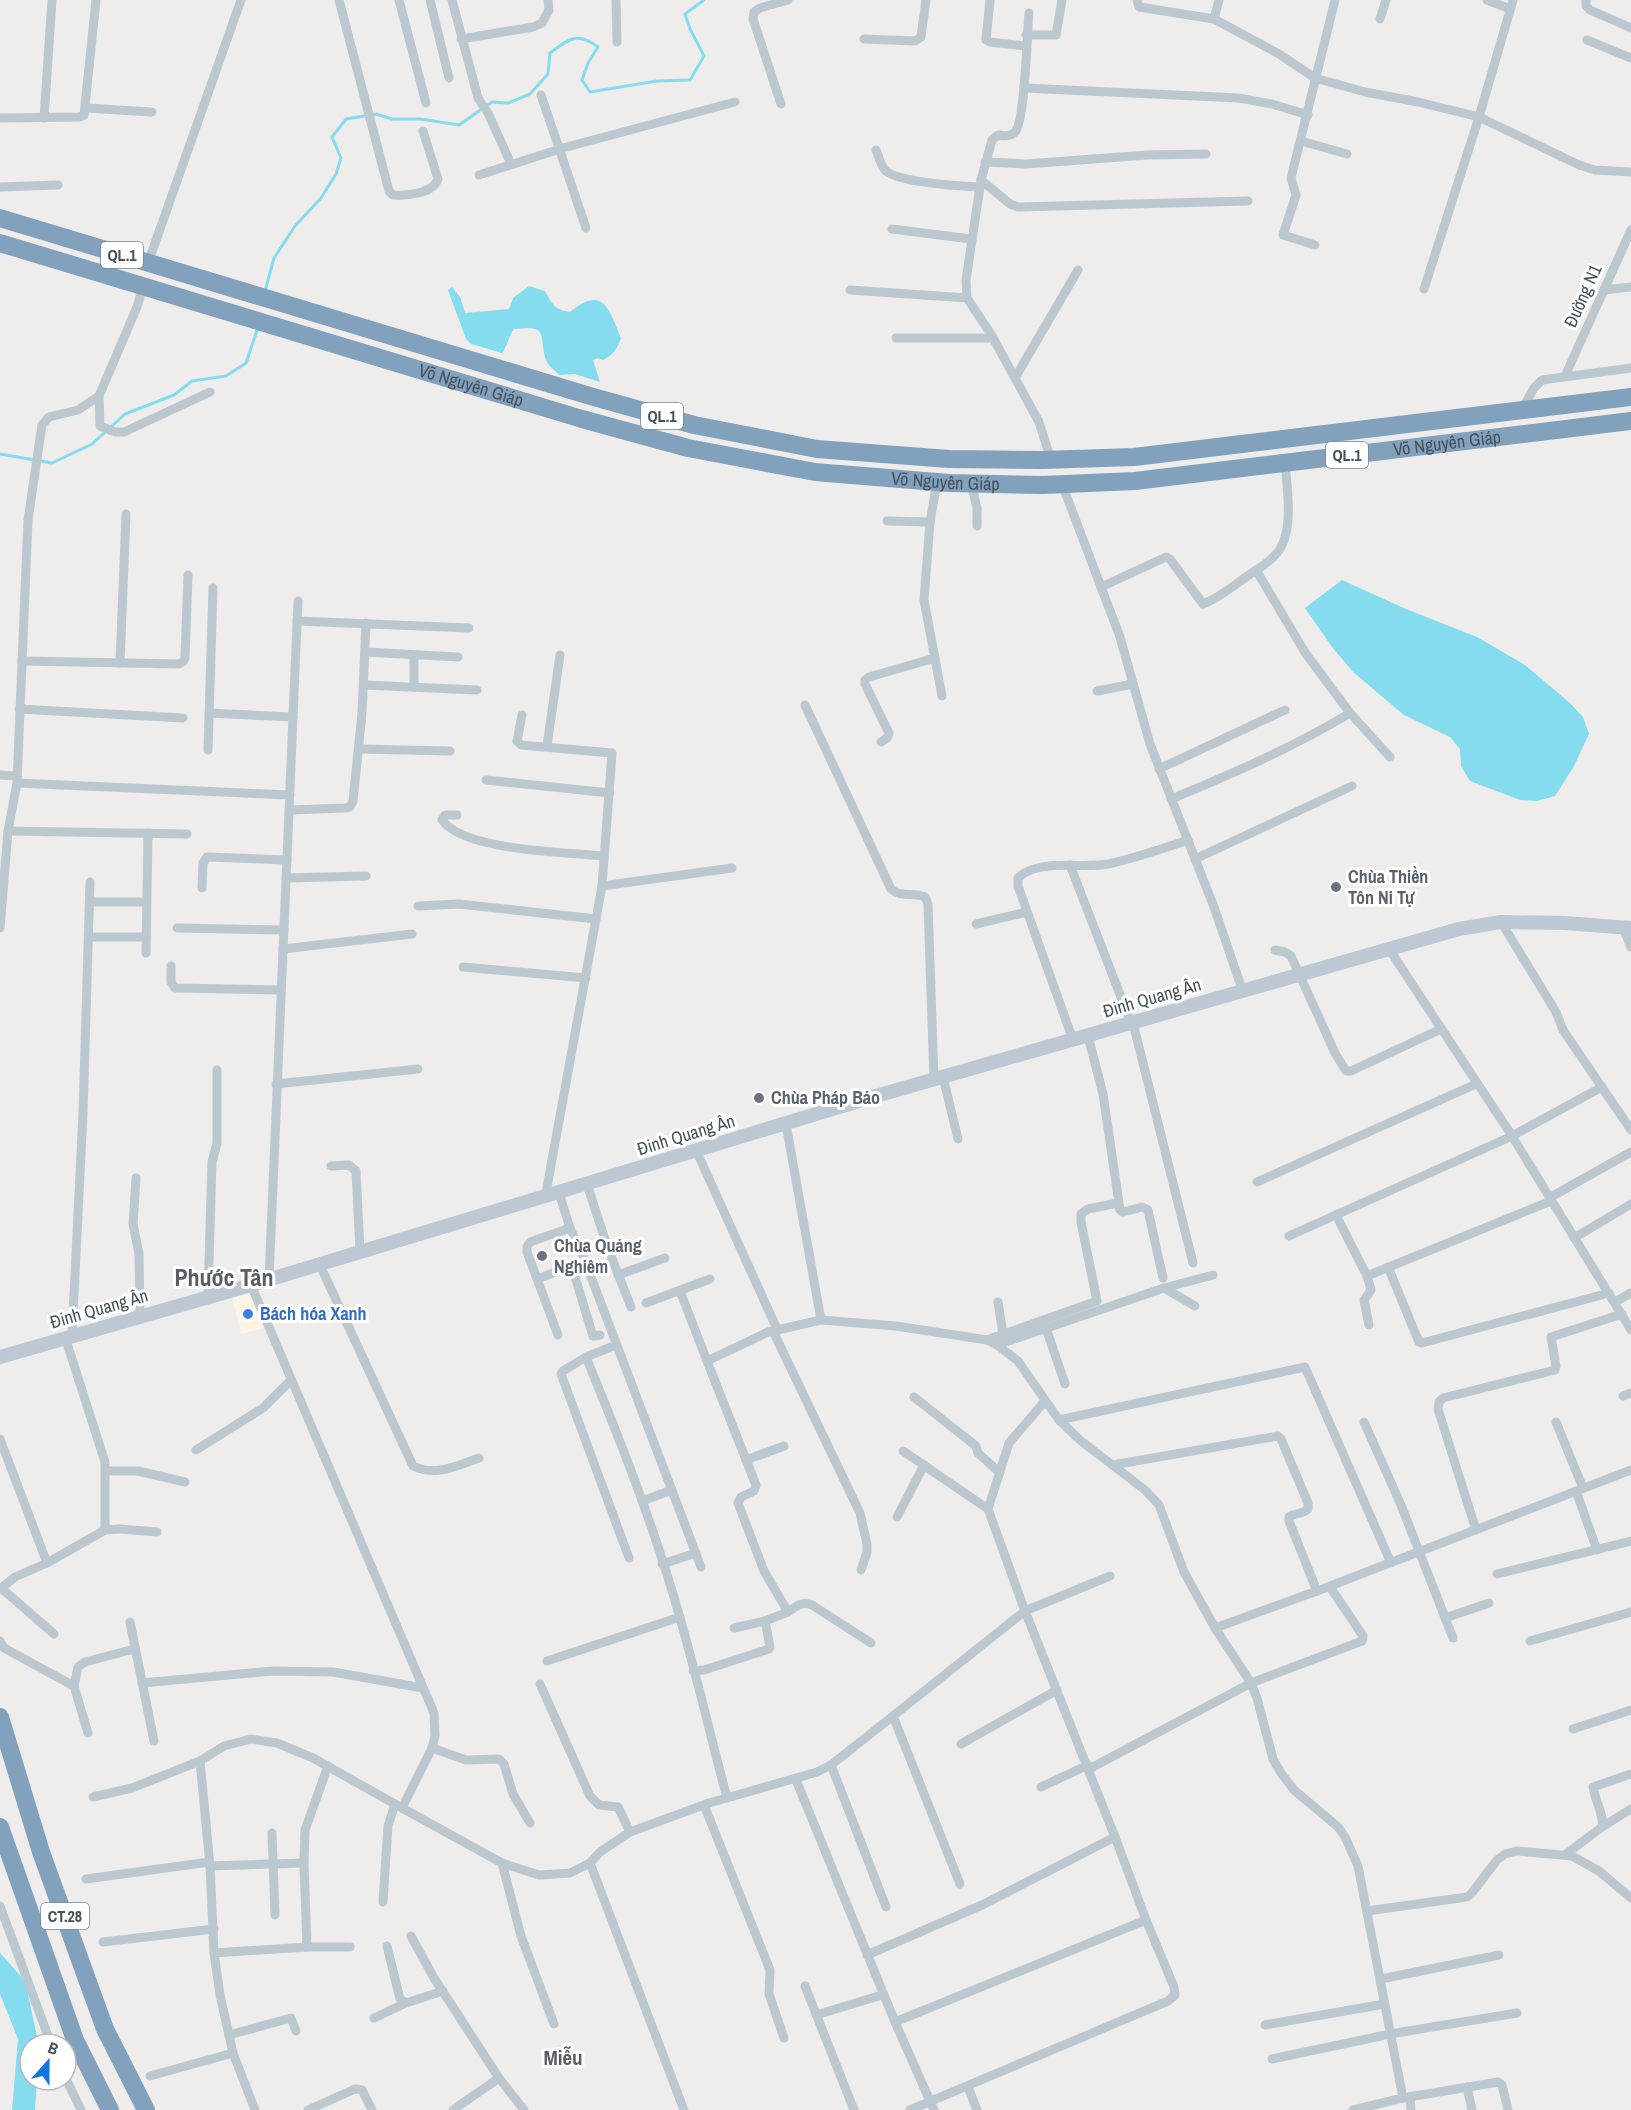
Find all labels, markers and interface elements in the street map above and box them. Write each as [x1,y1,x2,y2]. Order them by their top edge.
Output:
road number: QL.1 [101,242,143,268]
street label: Đường N1 [1558,260,1608,331]
street label: Võ Nguyên Giáp [416,357,527,413]
road number: QL.1 [641,403,683,429]
street label: Võ Nguyên Giáp [1392,424,1502,462]
road number: QL.1 [1326,442,1368,468]
street label: Võ Nguyên Giáp [890,465,1000,496]
place label: Chùa Thiền Tôn Ni Tự [1348,864,1428,910]
marker: Chùa Thiền Tôn Ni Tự [1329,880,1343,894]
street label: Đinh Quang Ân [1100,972,1204,1023]
place label: Chùa Pháp Bảo [771,1085,880,1110]
marker: Chùa Pháp Bảo [752,1091,766,1105]
street label: Đinh Quang Ân [634,1108,738,1161]
place label: Chùa Quảng Nghiêm [554,1233,642,1279]
marker: Chùa Quảng Nghiêm [535,1249,549,1263]
district label: Phước Tân [174,1261,274,1293]
street label: Đinh Quang Ân [47,1283,151,1334]
place label: Bách hóa Xanh [260,1301,367,1326]
marker: Bách hóa Xanh [241,1307,255,1321]
road number: CT.28 [41,1903,89,1929]
north arrow [18,2032,78,2092]
text: B [45,2036,62,2060]
district label: Miễu [543,2043,583,2072]

